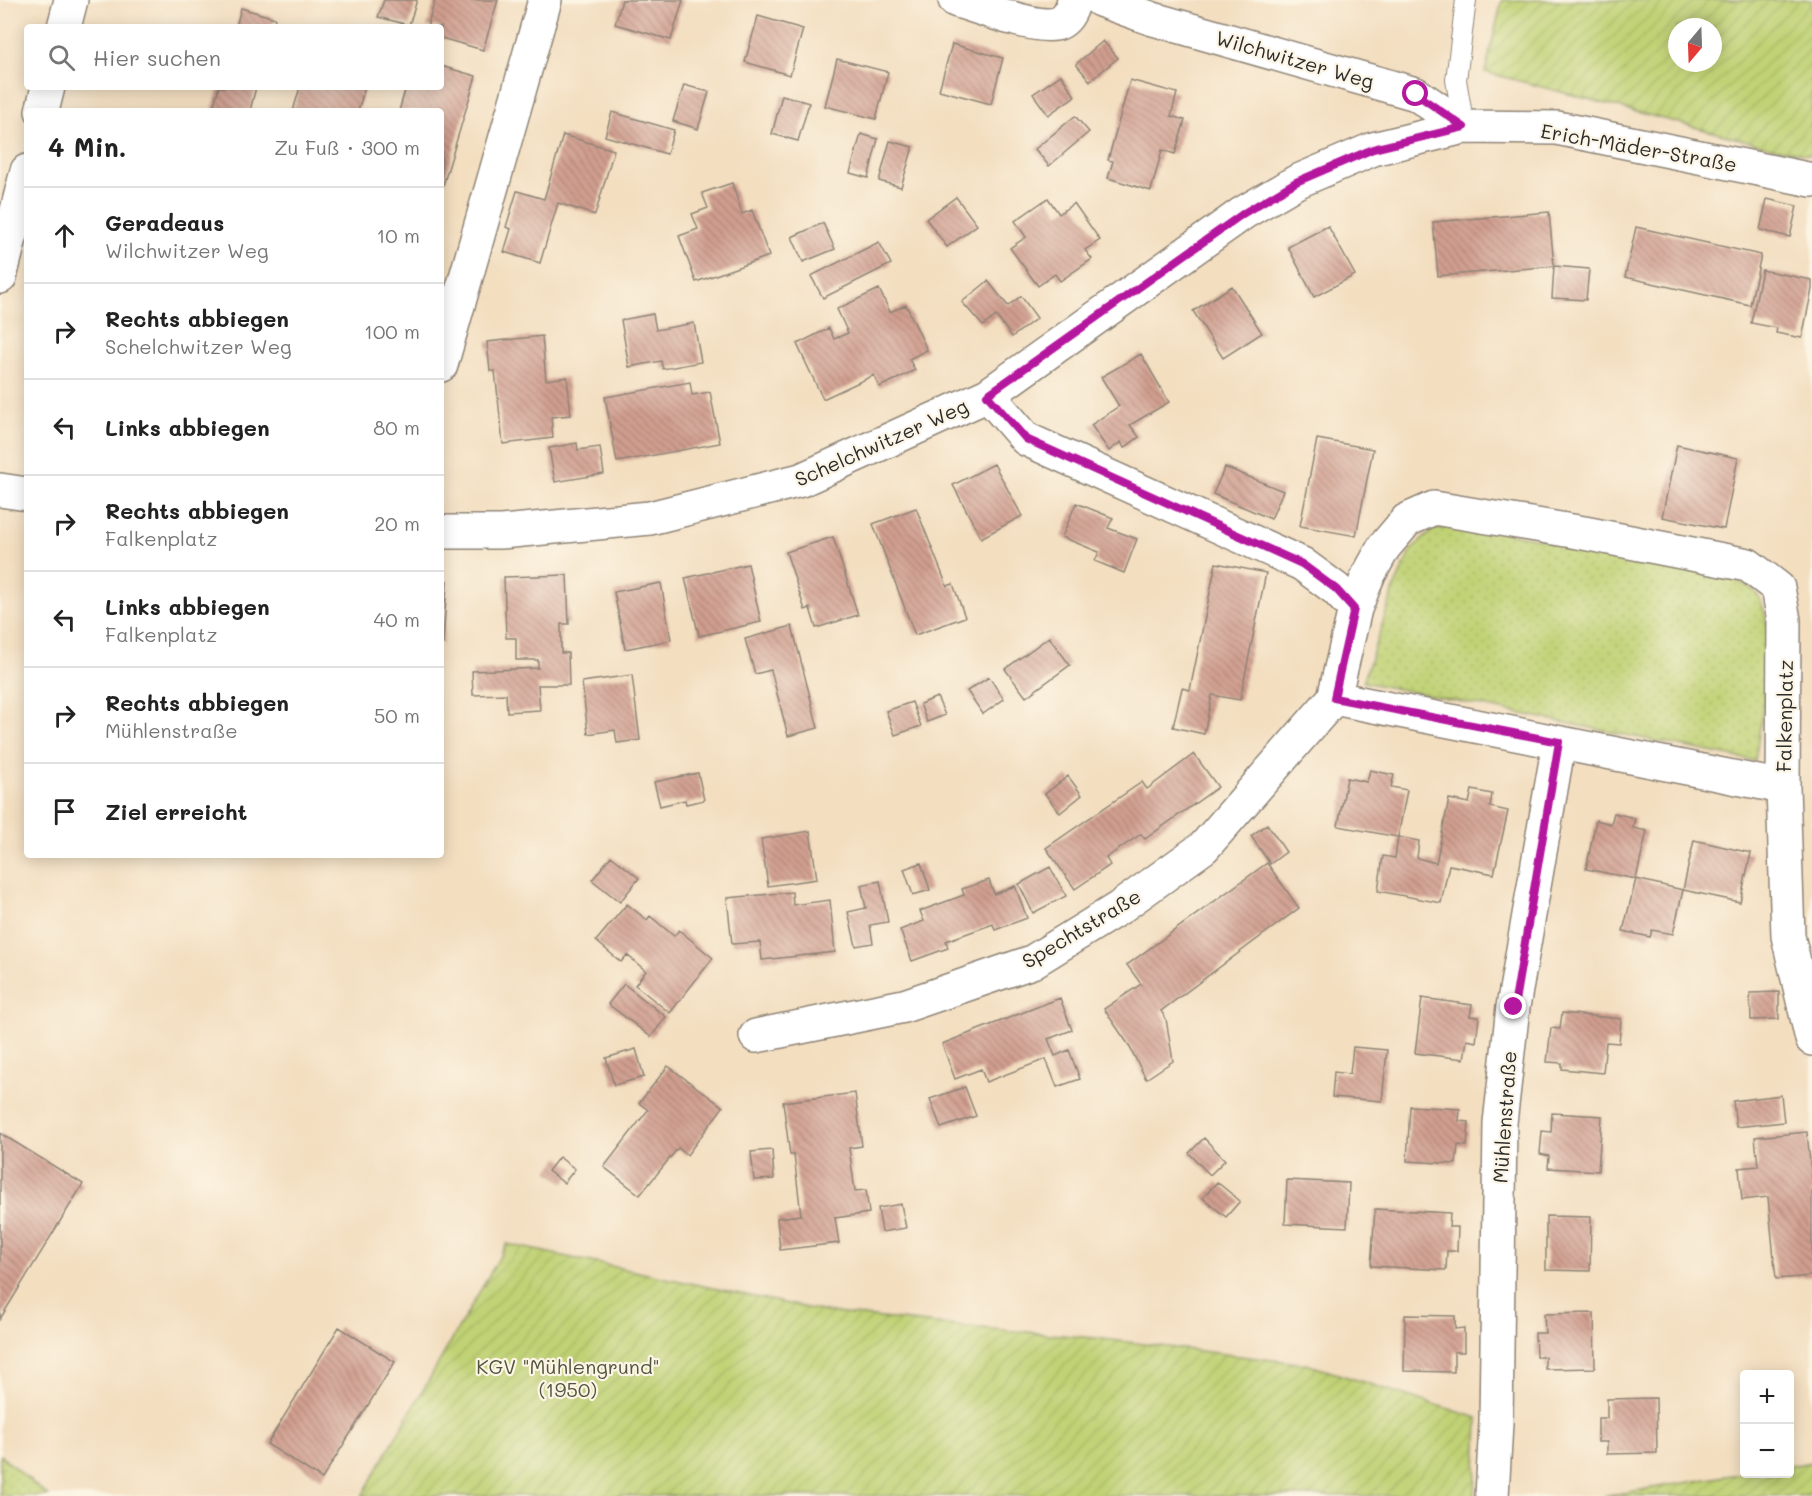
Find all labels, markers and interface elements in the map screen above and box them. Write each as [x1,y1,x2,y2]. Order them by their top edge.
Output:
north arrow [1668,18,1722,72]
search box [24,24,444,90]
street label: Wilchwitzer Weg [1213,24,1377,94]
icon: search [45,41,78,74]
text: Hier suchen [93,43,221,72]
route start [1402,80,1428,106]
street label: Erich-Mäder-Straße [1539,117,1739,177]
text: 4 Min. [48,130,127,164]
text: Zu Fuß · 300 m [274,134,420,160]
text: Geradeaus [105,208,224,237]
icon: ahead [48,219,81,252]
text: 10 m [376,222,420,248]
text: Wilchwitzer Weg [105,237,269,263]
text: Rechts abbiegen [105,304,289,333]
icon: right [48,315,81,348]
text: 100 m [364,318,420,344]
text: Schelchwitzer Weg [105,333,292,359]
street label: Schelchwitzer Weg [790,392,972,492]
icon: left [48,411,81,444]
text: Links abbiegen [105,413,270,442]
text: 80 m [373,414,420,440]
text: Rechts abbiegen [105,496,289,525]
icon: right [48,507,81,540]
text: 20 m [374,510,420,536]
text: Falkenplatz [105,525,217,551]
text: Links abbiegen [105,592,270,621]
icon: left [48,603,81,636]
text: 40 m [374,606,420,632]
text: Falkenplatz [105,621,217,647]
street label: Falkenplatz [1770,660,1798,772]
text: Rechts abbiegen [105,688,289,717]
icon: right [48,699,81,732]
text: 50 m [374,702,420,728]
text: Mühlenstraße [105,717,238,743]
icon: arrive [48,795,81,828]
text: Ziel erreicht [105,797,247,826]
street label: Spechtstraße [1017,882,1145,974]
route end [1500,993,1526,1019]
street label: Mühlenstraße [1486,1050,1522,1184]
park label: KGV "Mühlengrund" (1950) [476,1353,660,1402]
map controls [1740,1370,1794,1478]
button: + [1740,1370,1794,1424]
button: − [1740,1424,1794,1478]

